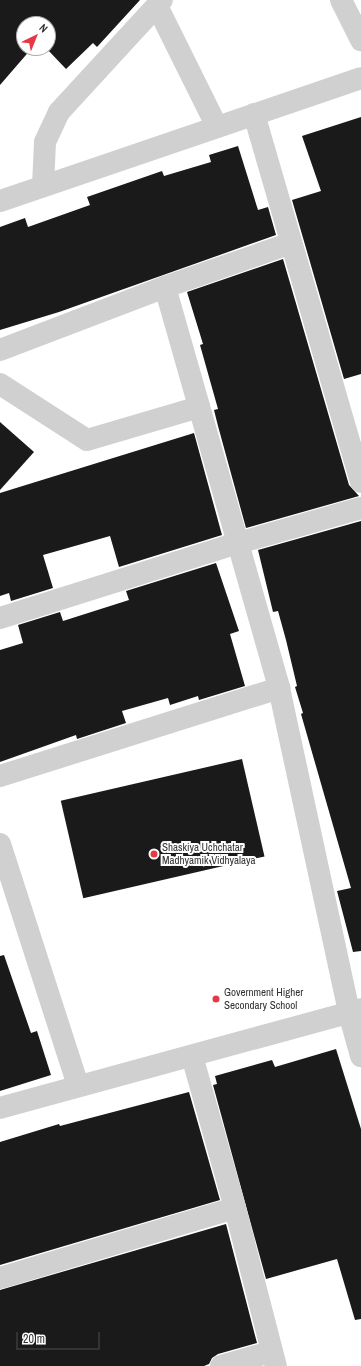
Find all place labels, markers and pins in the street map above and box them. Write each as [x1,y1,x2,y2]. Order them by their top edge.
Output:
place label: Shaskiya Uchchatar Madhyamik Vidhyalaya [162,841,256,867]
marker: Shaskiya Uchchatar Madhyamik Vidhyalaya [149,849,159,859]
place label: Government Higher Secondary School [224,986,303,1012]
marker: Government Higher Secondary School [211,994,221,1004]

